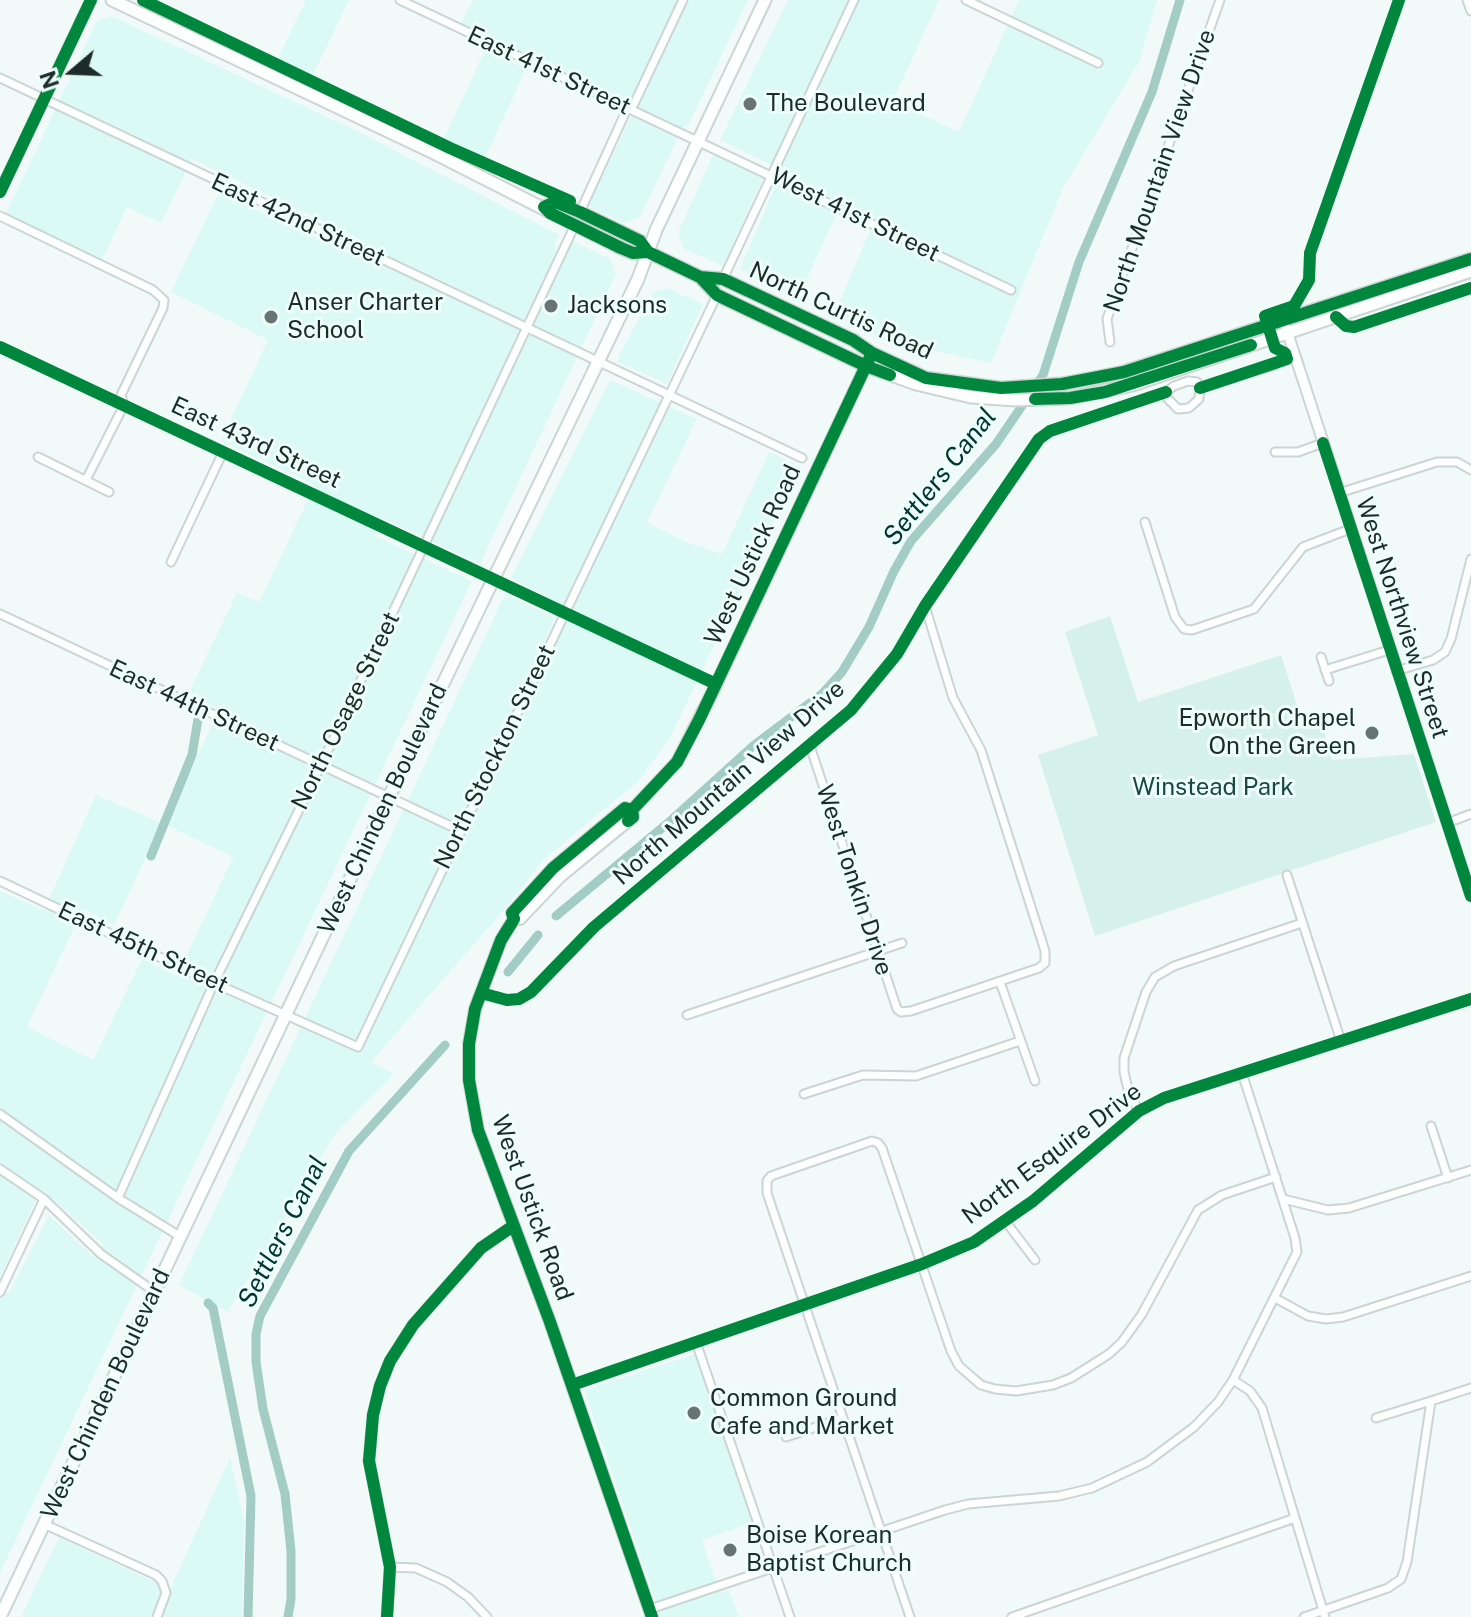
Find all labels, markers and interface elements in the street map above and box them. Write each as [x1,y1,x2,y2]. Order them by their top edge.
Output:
street label: East 41st Street [463,21,635,121]
street label: North Mountain View Drive [1098,26,1222,316]
north arrow [32,32,112,112]
text: N [34,67,64,92]
place label: The Boulevard [766,90,926,118]
marker: The Boulevard [741,95,759,113]
street label: West 41st Street [766,162,944,268]
street label: East 42nd Street [207,167,389,273]
street label: North Curtis Road [745,256,937,366]
place label: Anser Charter School [287,289,443,345]
place label: Jacksons [567,292,667,320]
marker: Jacksons [542,297,560,315]
marker: Anser Charter School [262,308,280,326]
street label: East 43rd Street [166,391,346,495]
water label: Settlers Canal [877,402,1003,552]
street label: West Ustick Road [699,460,807,650]
street label: West Northview Street [1349,494,1455,742]
street label: North Osage Street [286,607,406,815]
street label: North Stockton Street [428,640,562,874]
street label: East 44th Street [104,654,284,758]
street label: North Mountain View Drive [607,675,851,891]
street label: West Chinden Boulevard [312,679,454,939]
place label: Epworth Chapel On the Green [1178,705,1356,761]
marker: Epworth Chapel On the Green [1363,724,1381,742]
park label: Winstead Park [1132,774,1294,802]
street label: West Tonkin Drive [810,781,898,979]
street label: East 45th Street [53,896,233,1000]
street label: North Esquire Drive [957,1077,1147,1231]
street label: West Ustick Road [485,1111,579,1305]
water label: Settlers Canal [231,1151,335,1313]
street label: West Chinden Boulevard [35,1264,177,1524]
place label: Common Ground Cafe and Market [710,1385,897,1441]
marker: Common Ground Cafe and Market [685,1404,703,1422]
place label: Boise Korean Baptist Church [746,1522,912,1578]
marker: Boise Korean Baptist Church [721,1541,739,1559]

